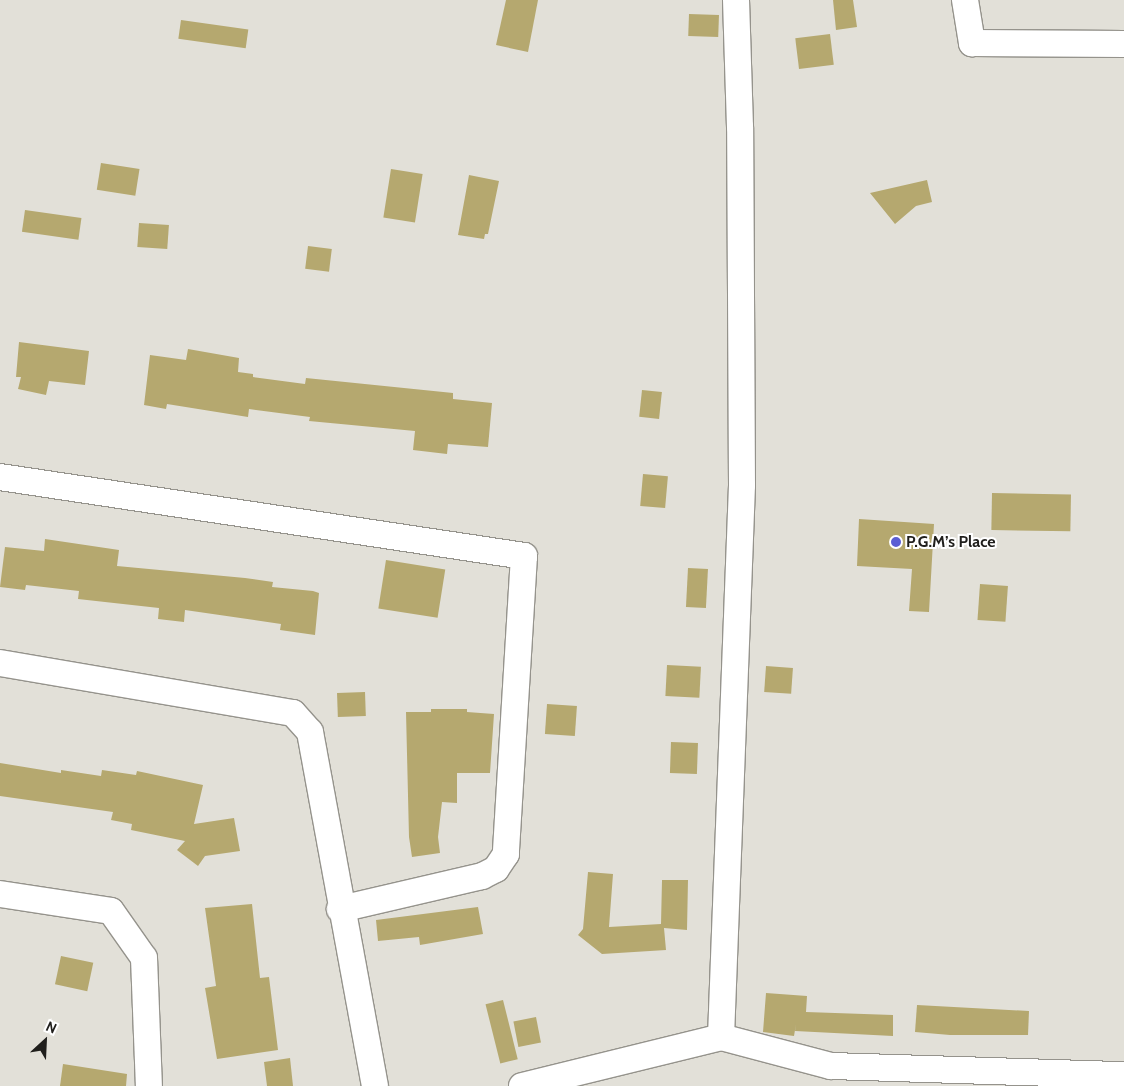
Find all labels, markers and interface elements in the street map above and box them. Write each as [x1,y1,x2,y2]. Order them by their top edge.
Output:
place label: P.G.M’s Place [906,532,996,552]
marker: P.G.M’s Place [890,536,902,548]
north arrow [20,1016,70,1066]
text: N [43,1017,60,1038]

